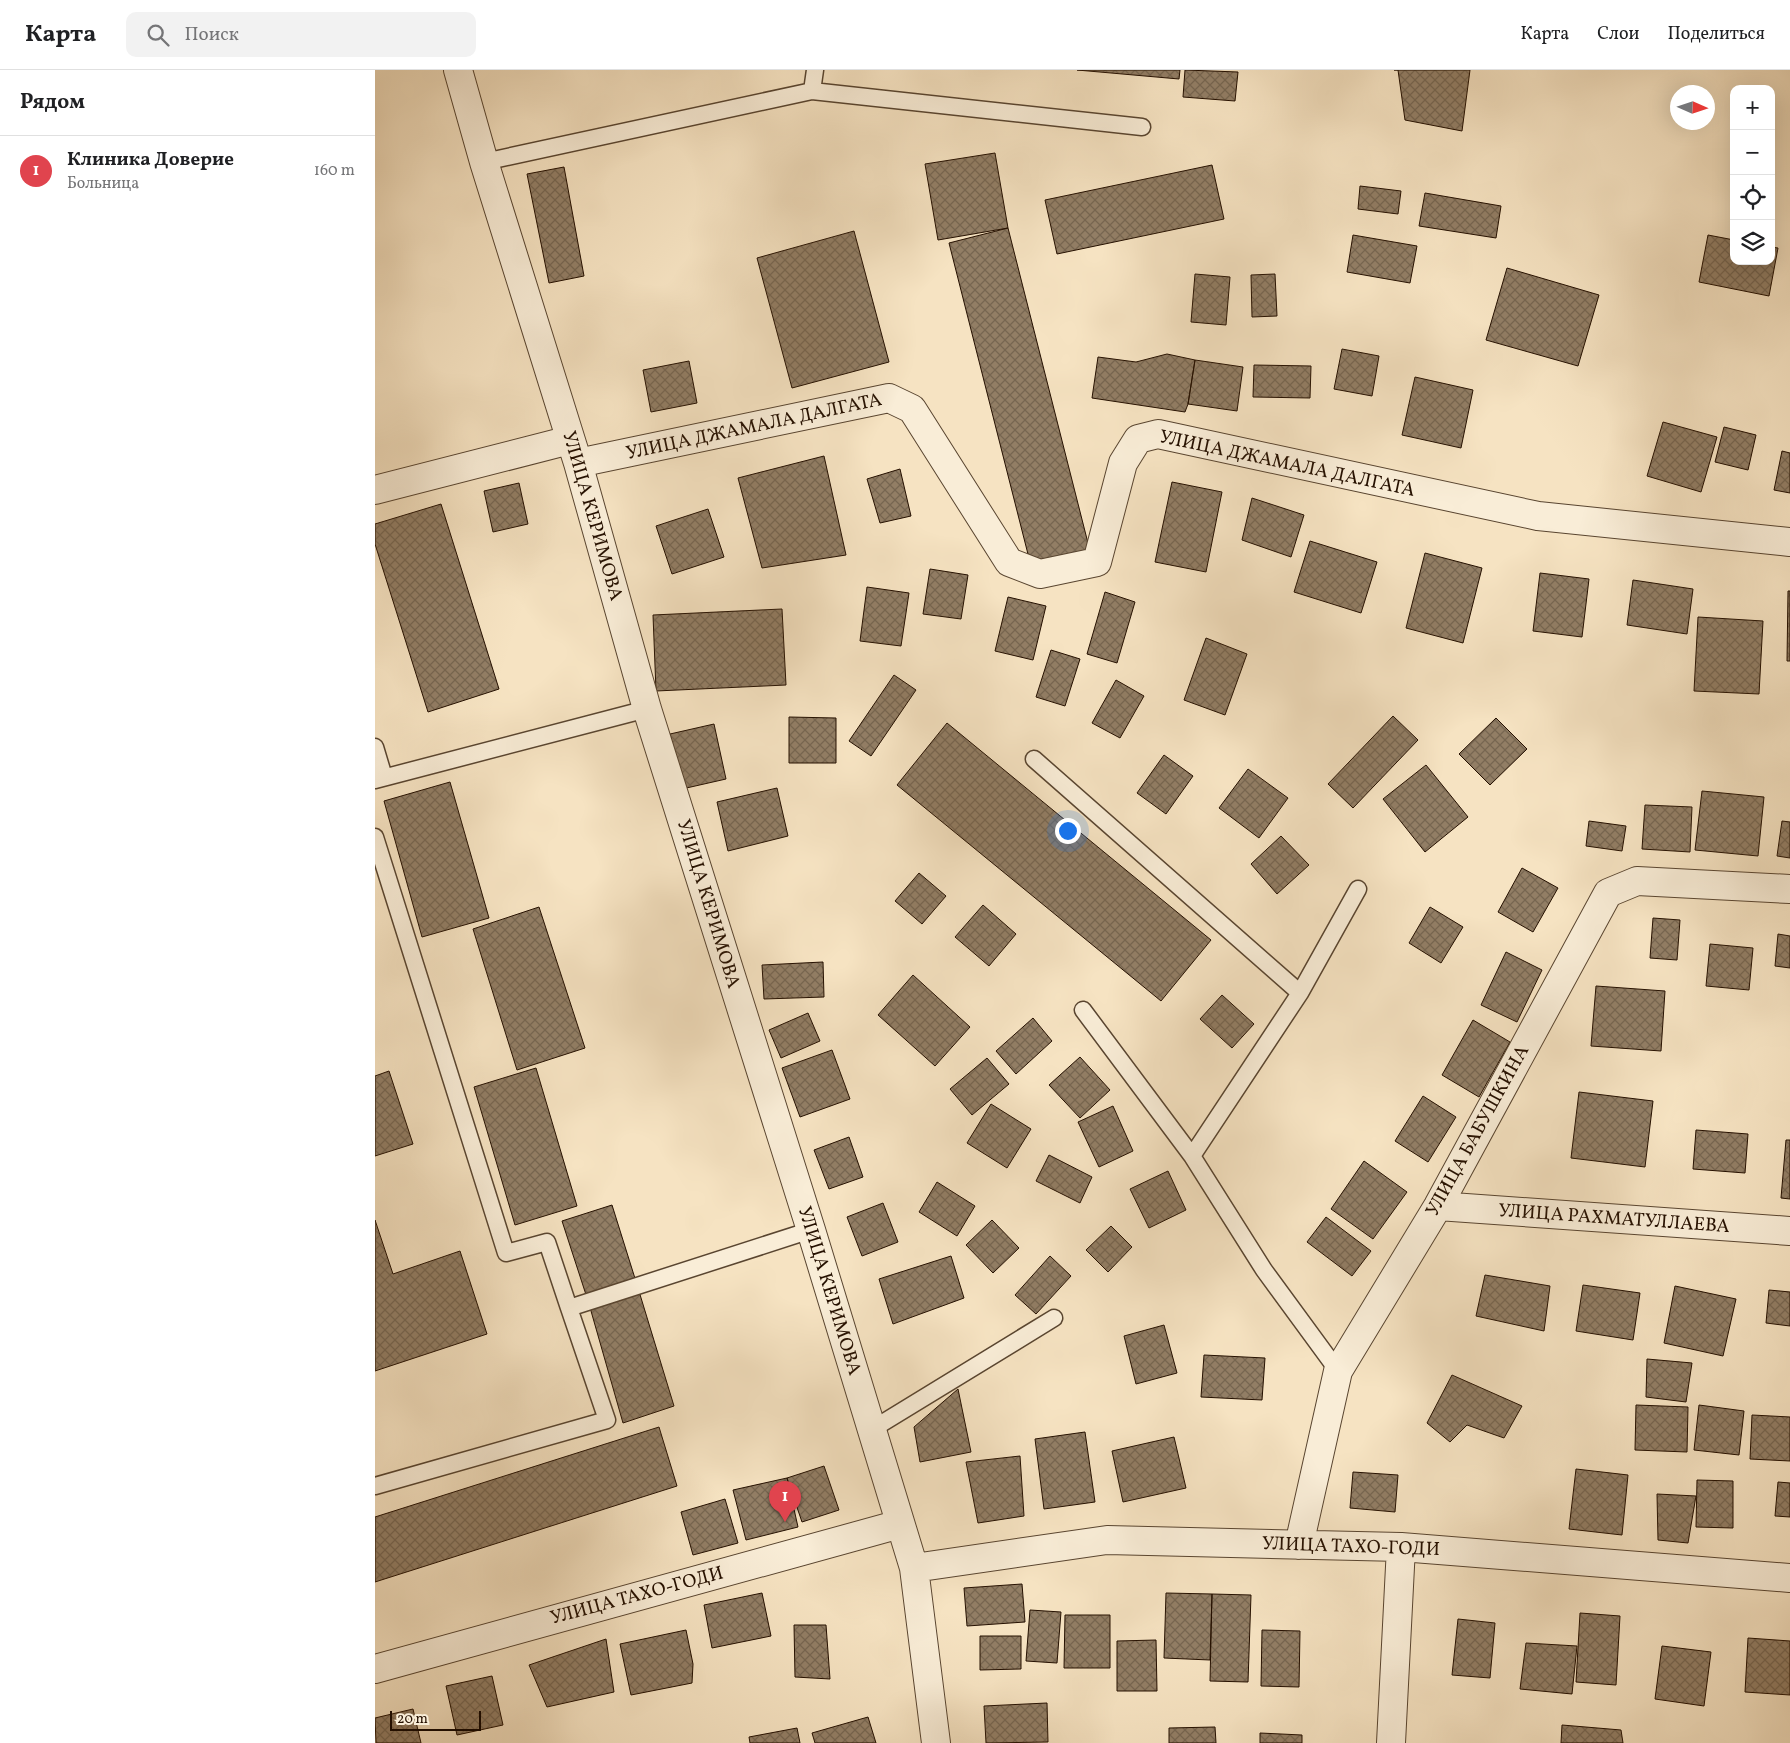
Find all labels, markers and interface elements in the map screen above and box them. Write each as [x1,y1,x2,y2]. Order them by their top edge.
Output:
search box [126,12,476,57]
text: Карта [25,18,96,52]
icon: search [144,21,172,49]
text: Поиск [184,22,239,48]
text: Карта [1521,22,1569,47]
text: Слои [1597,22,1639,47]
text: Поделиться [1667,22,1765,47]
north arrow [1670,85,1715,130]
map controls [1730,85,1775,265]
button: + [1730,85,1775,130]
text: Рядом [20,88,85,117]
button: − [1730,130,1775,175]
text: Клиника Доверие [67,147,234,173]
text: 1 [33,160,39,182]
text: 160 m [314,160,355,182]
text: Больница [67,173,139,195]
button: locate [1730,175,1775,220]
button: layers [1730,220,1775,265]
street label: УЛИЦА ДЖАМАЛА ДАЛГАТА [624,387,884,467]
street label: УЛИЦА ДЖАМАЛА ДАЛГАТА [1157,424,1417,504]
street label: УЛИЦА КЕРИМОВА [555,428,629,604]
street label: УЛИЦА КЕРИМОВА [670,816,746,992]
your location [1055,818,1081,844]
street label: УЛИЦА БАБУШКИНА [1420,1041,1536,1221]
street label: УЛИЦА РАХМАТУЛЛАЕВА [1497,1198,1731,1240]
street label: УЛИЦА КЕРИМОВА [791,1203,867,1379]
pin: 1 [769,1481,801,1522]
street label: УЛИЦА ТАХО-ГОДИ [1262,1531,1440,1563]
street label: УЛИЦА ТАХО-ГОДИ [548,1560,726,1632]
scale bar [390,1708,481,1731]
text: 20 m [397,1710,428,1729]

